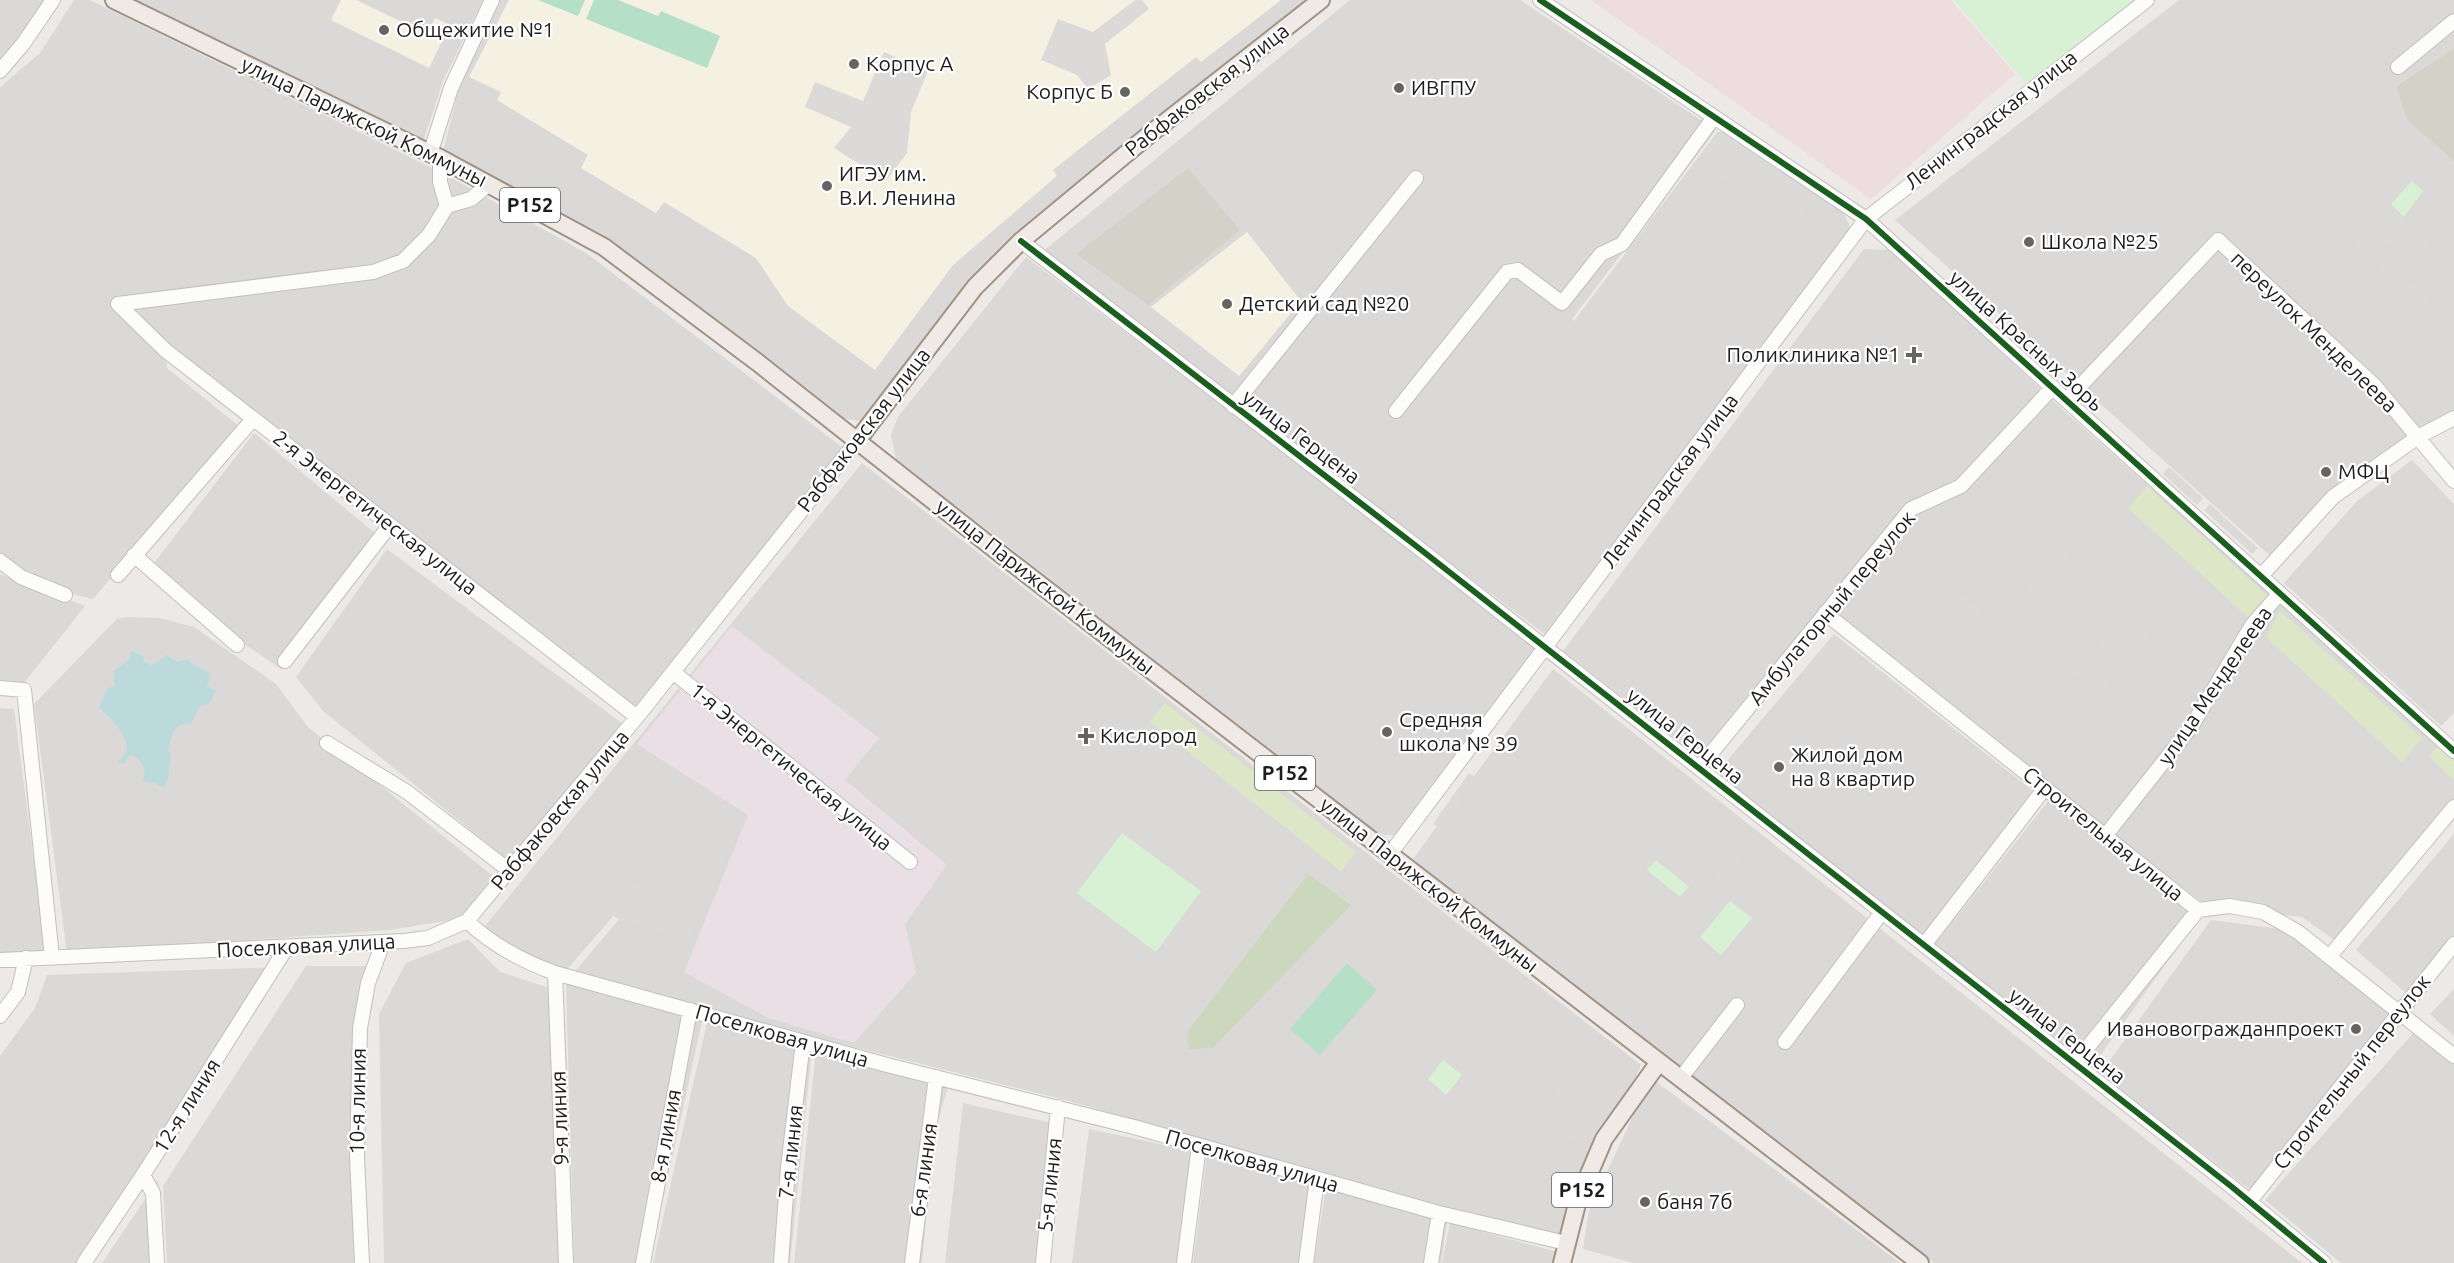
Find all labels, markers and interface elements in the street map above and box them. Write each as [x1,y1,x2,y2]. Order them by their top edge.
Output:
place label: Общежитие №1 [396,17,554,41]
street label: Рабфаковская улица [1120,18,1293,161]
marker: Общежитие №1 [377,23,391,37]
street label: Ленинградская улица [1900,45,2081,194]
street label: улица Парижской Коммуны [238,51,491,191]
place label: Корпус А [866,51,954,75]
marker: Корпус А [847,57,861,71]
place label: ИВГПУ [1411,75,1476,99]
place label: Корпус Б [1026,79,1113,103]
marker: ИВГПУ [1392,81,1406,95]
marker: Корпус Б [1118,85,1132,99]
place label: ИГЭУ им. В.И. Ленина [839,161,956,209]
marker: ИГЭУ им. В.И. Ленина [820,179,834,193]
road number: Р152 [500,188,560,222]
place label: Школа №25 [2041,229,2159,253]
marker: Школа №25 [2022,235,2036,249]
street label: переулок Менделеева [2227,246,2403,417]
street label: улица Красных Зорь [1945,265,2109,416]
place label: Детский сад №20 [1239,291,1409,315]
marker: Детский сад №20 [1220,297,1234,311]
place label: Поликлиника №1 [1726,342,1900,366]
street label: Рабфаковская улица [792,343,935,516]
marker: Поликлиника №1 [1905,346,1923,364]
street label: улица Герцена [1238,384,1365,488]
street label: Ленинградская улица [1596,389,1743,572]
street label: 2-я Энергетическая улица [269,425,482,599]
place label: МФЦ [2338,459,2389,483]
marker: МФЦ [2319,465,2333,479]
street label: улица Парижской Коммуны [932,493,1160,679]
street label: Амбулаторный переулок [1743,505,1920,709]
street label: улица Менделеева [2152,602,2276,769]
street label: 1-я Энергетическая улица [686,677,897,855]
street label: улица Герцена [1623,682,1749,788]
place label: Средняя школа № 39 [1399,707,1518,755]
place label: Кислород [1100,723,1197,747]
street label: Рабфаковская улица [485,725,633,894]
marker: Средняя школа № 39 [1380,725,1394,739]
marker: Кислород [1077,727,1095,745]
place label: Жилой дом на 8 квартир [1791,742,1915,790]
road number: Р152 [1255,756,1315,790]
marker: Жилой дом на 8 квартир [1772,760,1786,774]
street label: Строительная улица [2019,761,2189,905]
street label: улица Парижской Коммуны [1316,791,1544,977]
street label: Поселковая улица [216,928,396,962]
street label: Строительный переулок [2268,969,2435,1174]
street label: улица Герцена [2005,982,2131,1088]
street label: Поселковая улица [693,999,872,1071]
place label: Ивановогражданпроект [2107,1016,2345,1040]
marker: Ивановогражданпроект [2349,1022,2363,1036]
street label: 10-я линия [344,1047,370,1154]
street label: 12-я линия [148,1054,225,1157]
street label: 9-я линия [545,1070,573,1166]
street label: 8-я линия [645,1087,685,1185]
street label: 7-я линия [773,1104,807,1200]
street label: 6-я линия [905,1121,941,1218]
street label: Поселковая улица [1163,1124,1342,1196]
street label: 5-я линия [1032,1137,1066,1233]
road number: Р152 [1552,1173,1612,1207]
place label: баня 7б [1657,1189,1733,1213]
marker: баня 7б [1638,1195,1652,1209]

